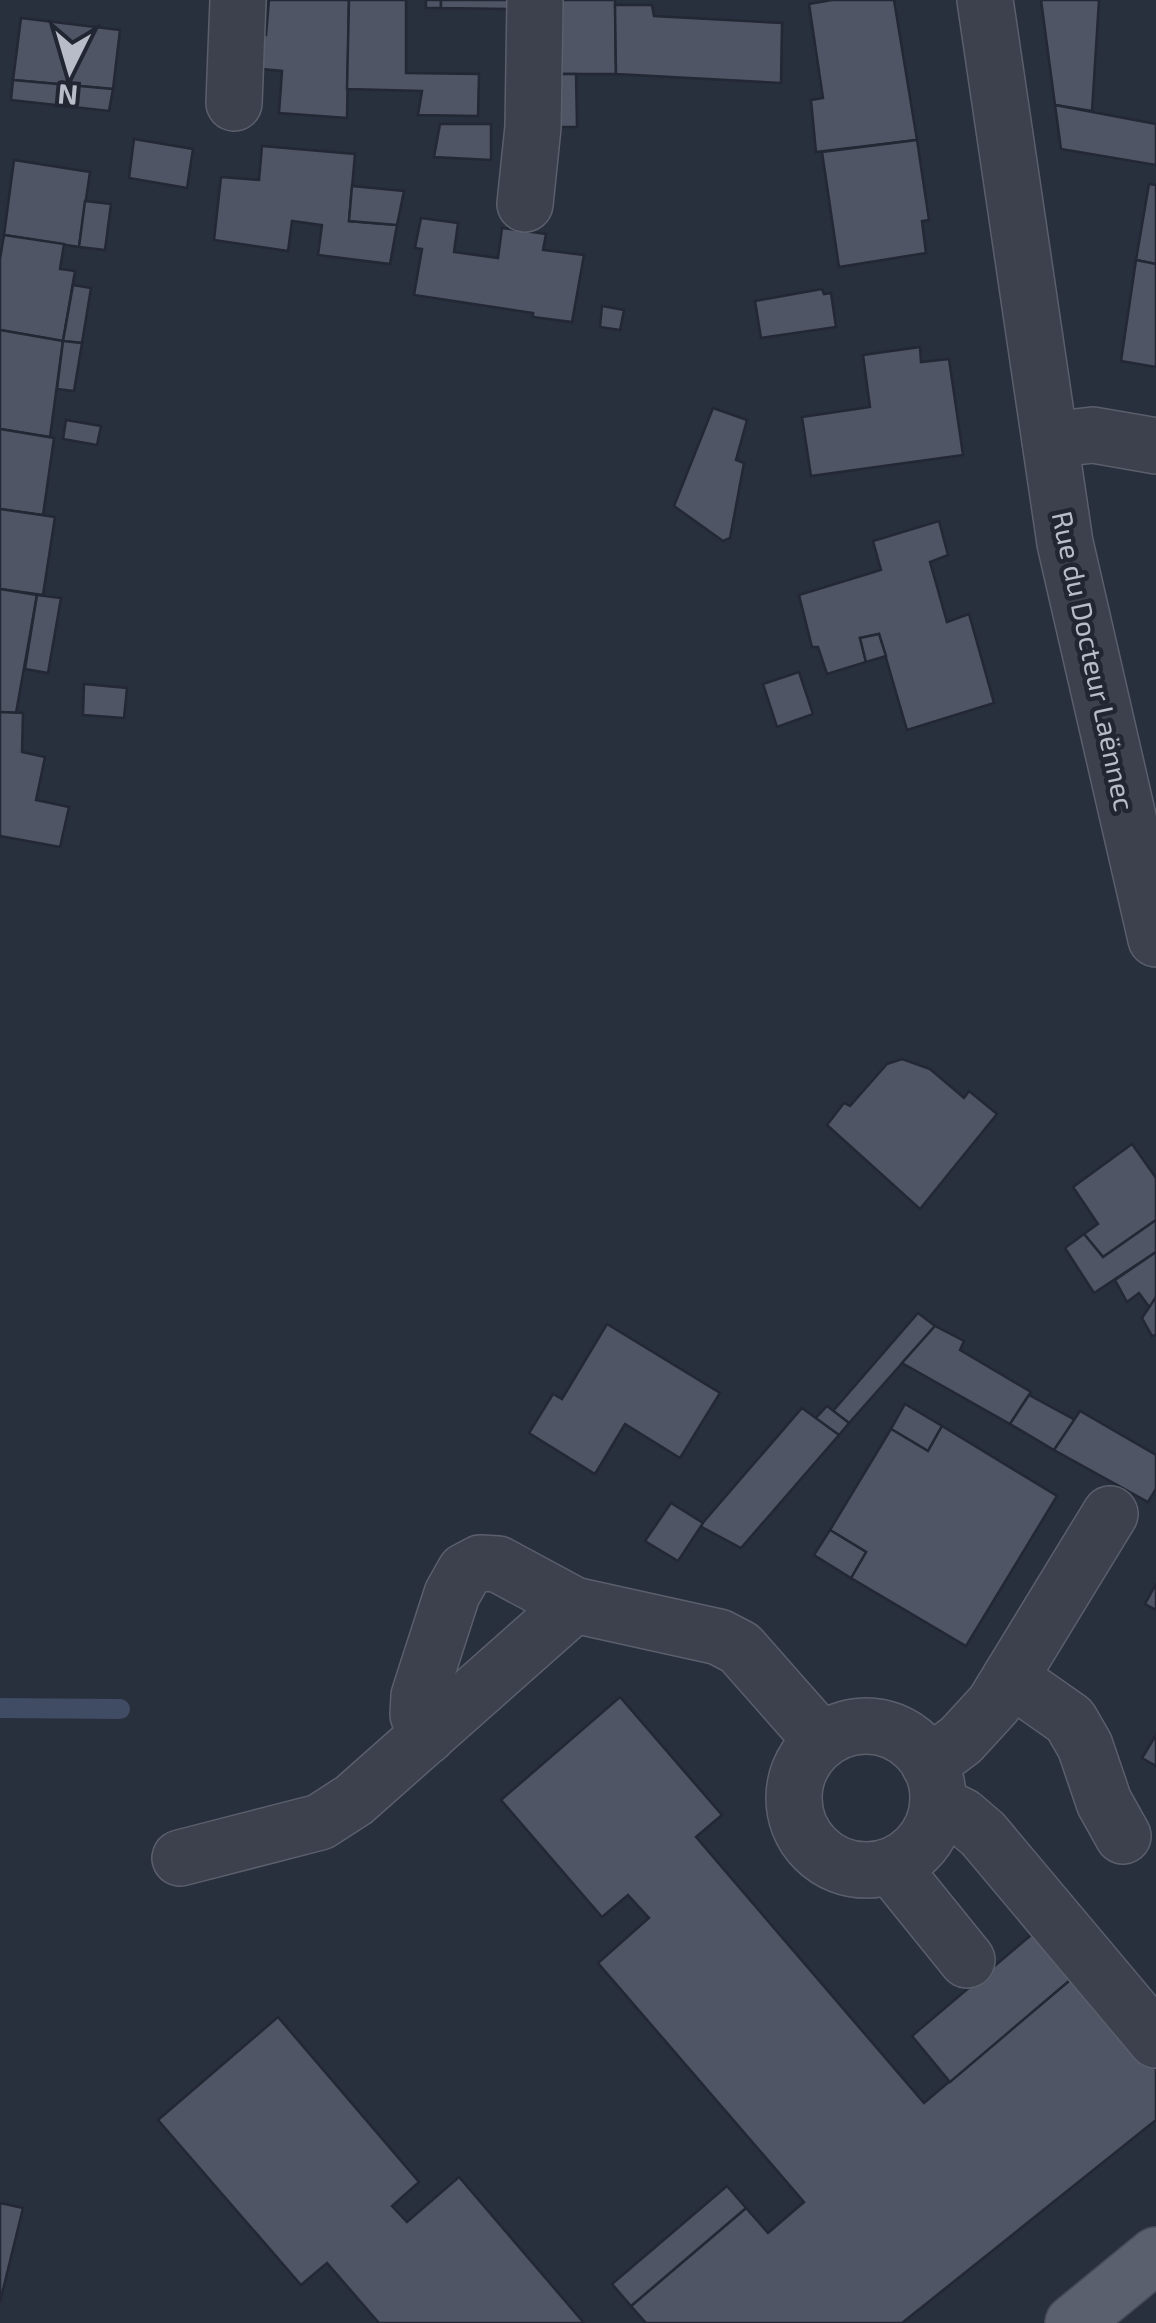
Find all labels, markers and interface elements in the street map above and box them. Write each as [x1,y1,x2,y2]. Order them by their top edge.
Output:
north arrow [20,20,120,120]
text: N [56,78,79,114]
street label: Rue du Docteur Laënnec [1046,508,1142,814]

